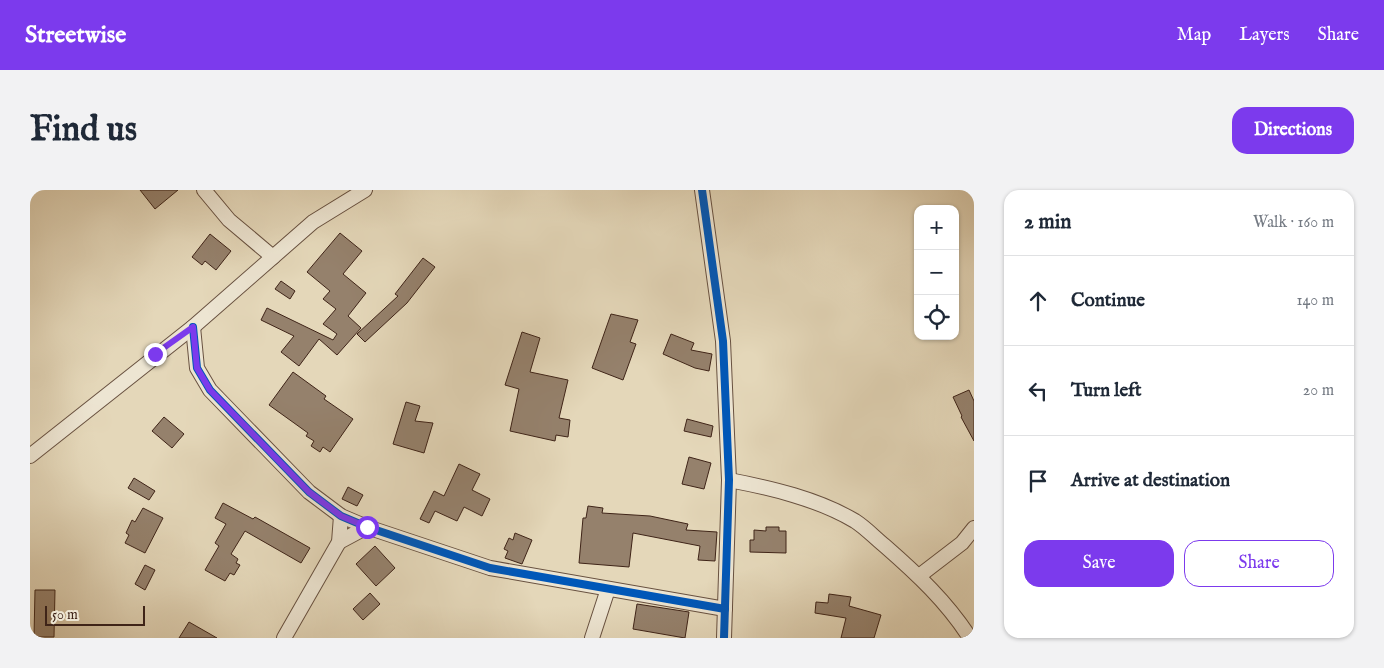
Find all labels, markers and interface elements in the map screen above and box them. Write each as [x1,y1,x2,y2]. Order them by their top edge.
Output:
text: Streetwise [25,20,126,51]
text: Map [1177,24,1211,47]
text: Layers [1239,24,1290,47]
text: Share [1318,24,1359,47]
button: Directions [1232,107,1354,154]
text: Find us [30,108,137,153]
map controls [914,205,959,340]
button: + [914,205,959,250]
text: 2 min [1024,209,1071,236]
text: Walk · 160 m [1253,213,1334,233]
button: − [914,250,959,295]
icon: ahead [1024,287,1052,315]
text: Continue [1071,289,1145,313]
text: 140 m [1296,291,1334,311]
button: locate [914,295,959,340]
route end [144,343,167,366]
icon: left [1024,377,1052,405]
text: Turn left [1071,379,1142,403]
text: 20 m [1303,381,1334,401]
icon: arrive [1024,467,1052,495]
text: Arrive at destination [1071,469,1230,493]
route start [356,516,379,539]
button: Save [1024,540,1174,587]
button: Share [1184,540,1334,587]
scale bar [45,603,145,626]
text: 50 m [52,606,78,624]

